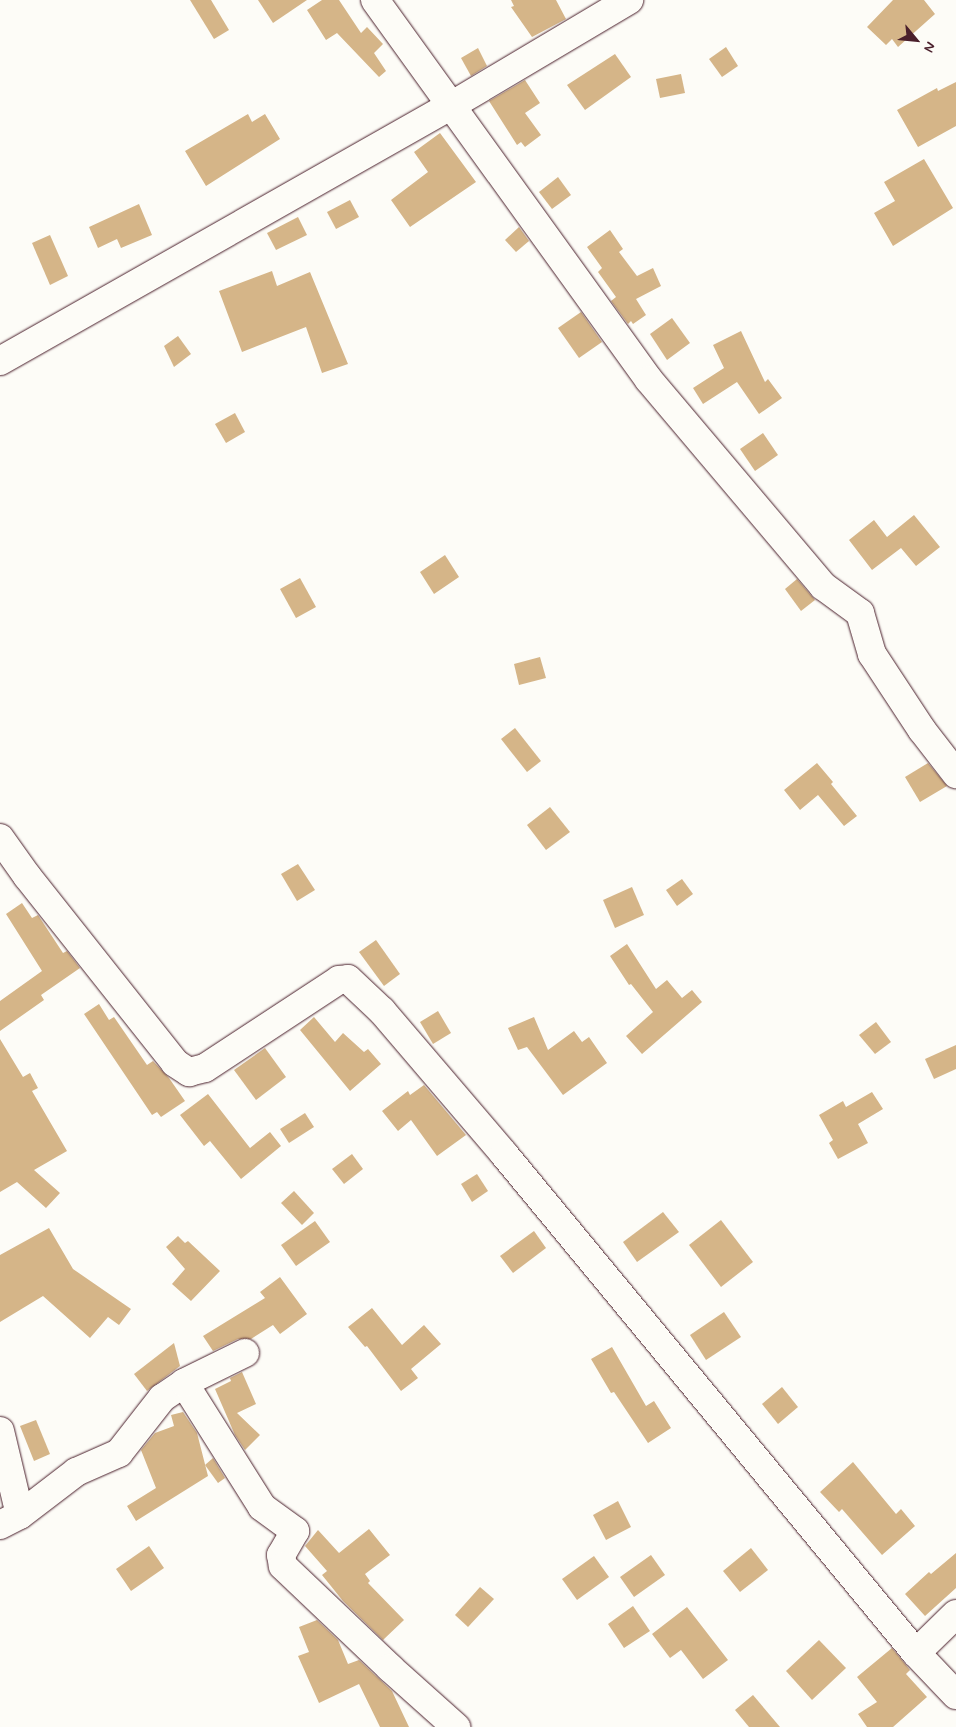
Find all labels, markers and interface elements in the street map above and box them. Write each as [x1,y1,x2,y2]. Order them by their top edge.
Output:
north arrow [891,15,941,65]
text: N [919,39,939,55]

